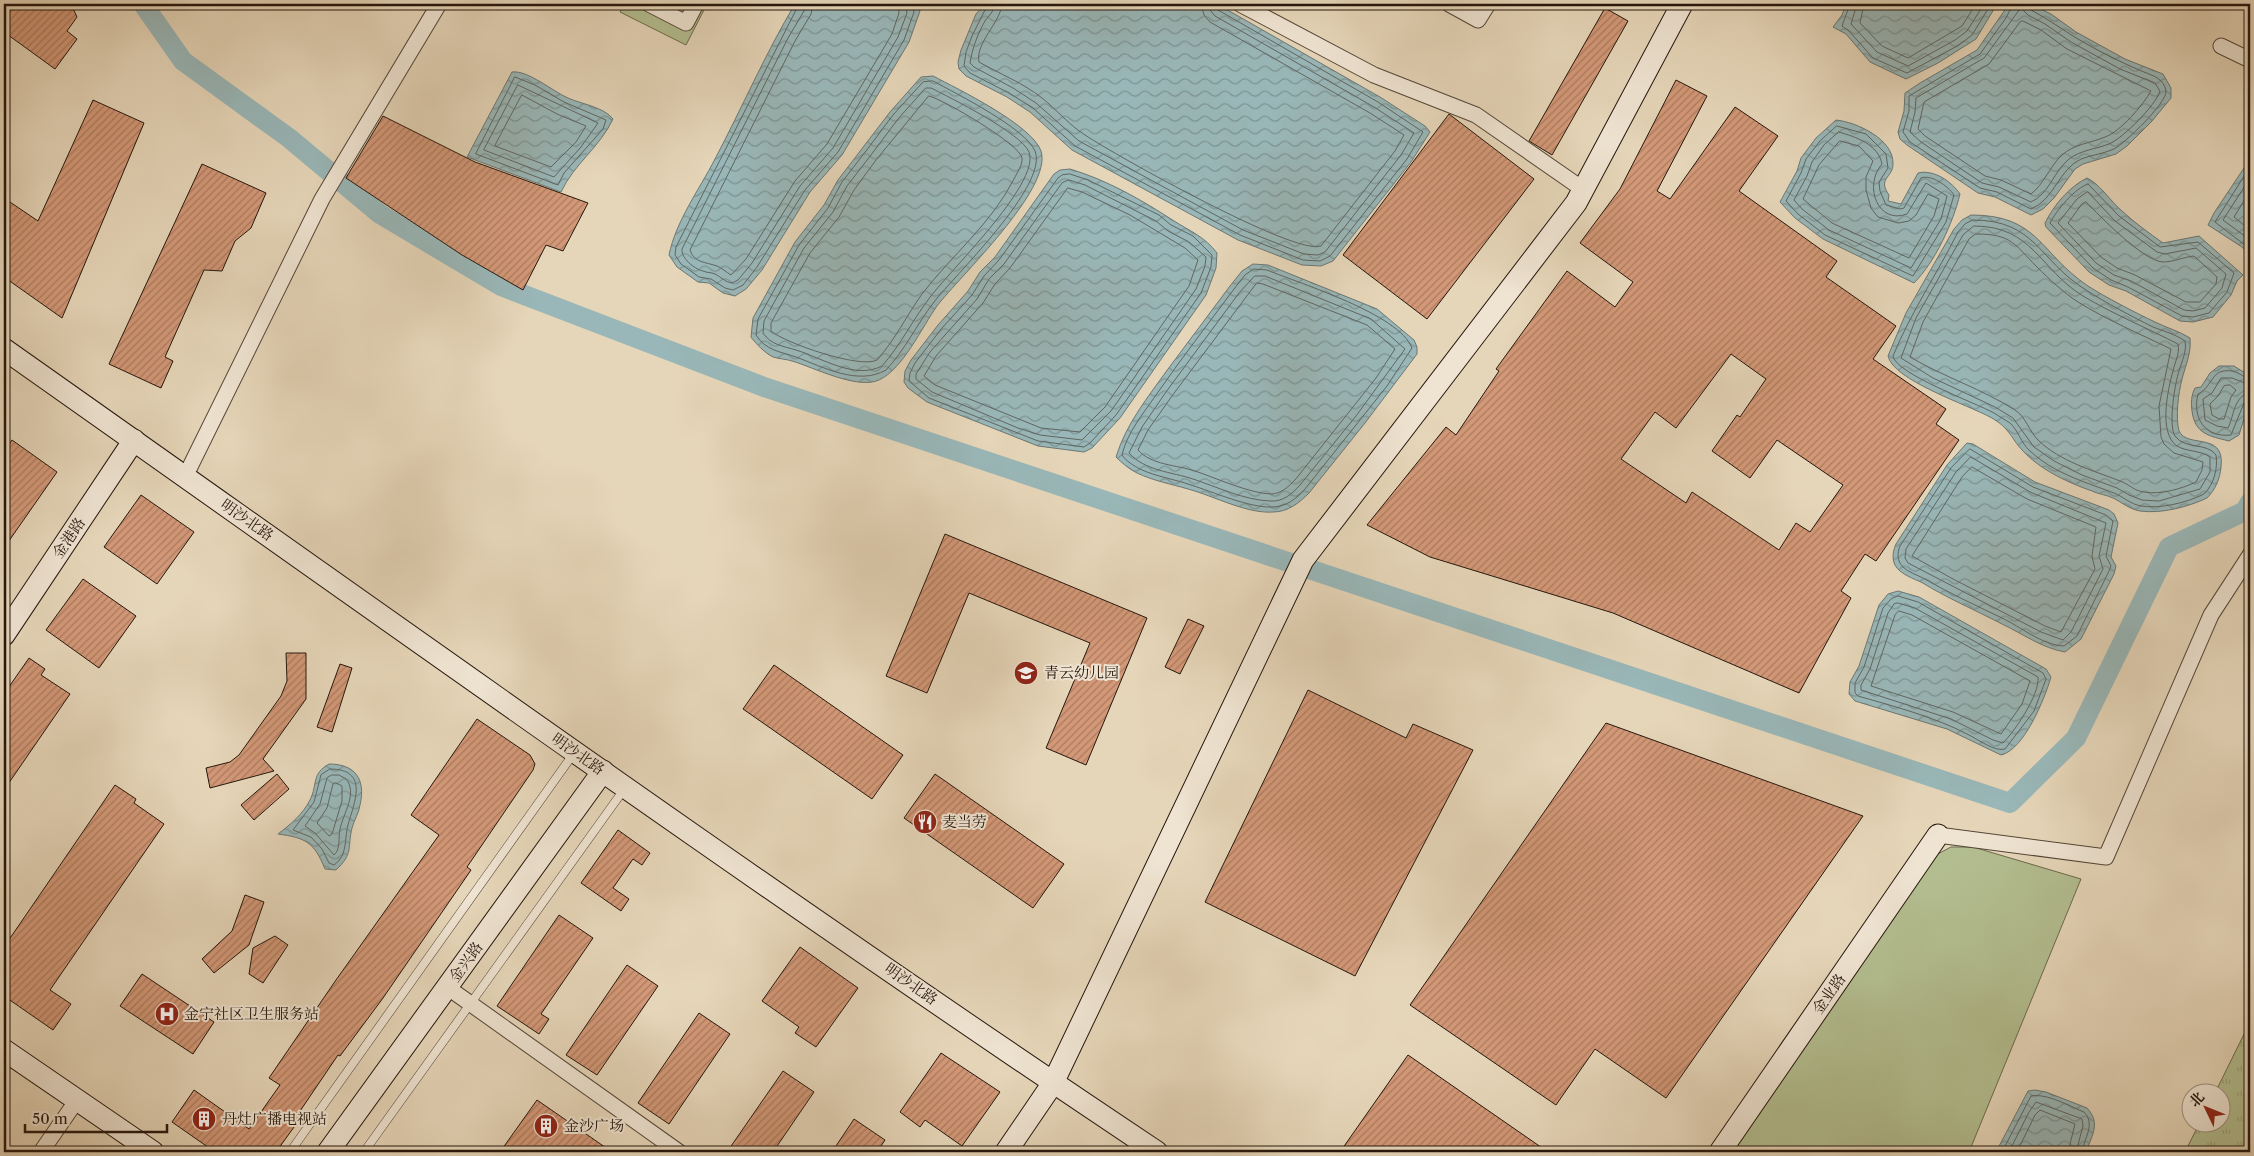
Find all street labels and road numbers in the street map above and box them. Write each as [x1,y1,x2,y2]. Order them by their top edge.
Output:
street label: 明沙北路 [217,495,277,545]
street label: 金港路 [48,514,89,562]
street label: 明沙北路 [548,729,608,779]
street label: 金兴路 [445,938,487,985]
street label: 明沙北路 [881,959,941,1009]
street label: 金业路 [1808,970,1849,1018]

